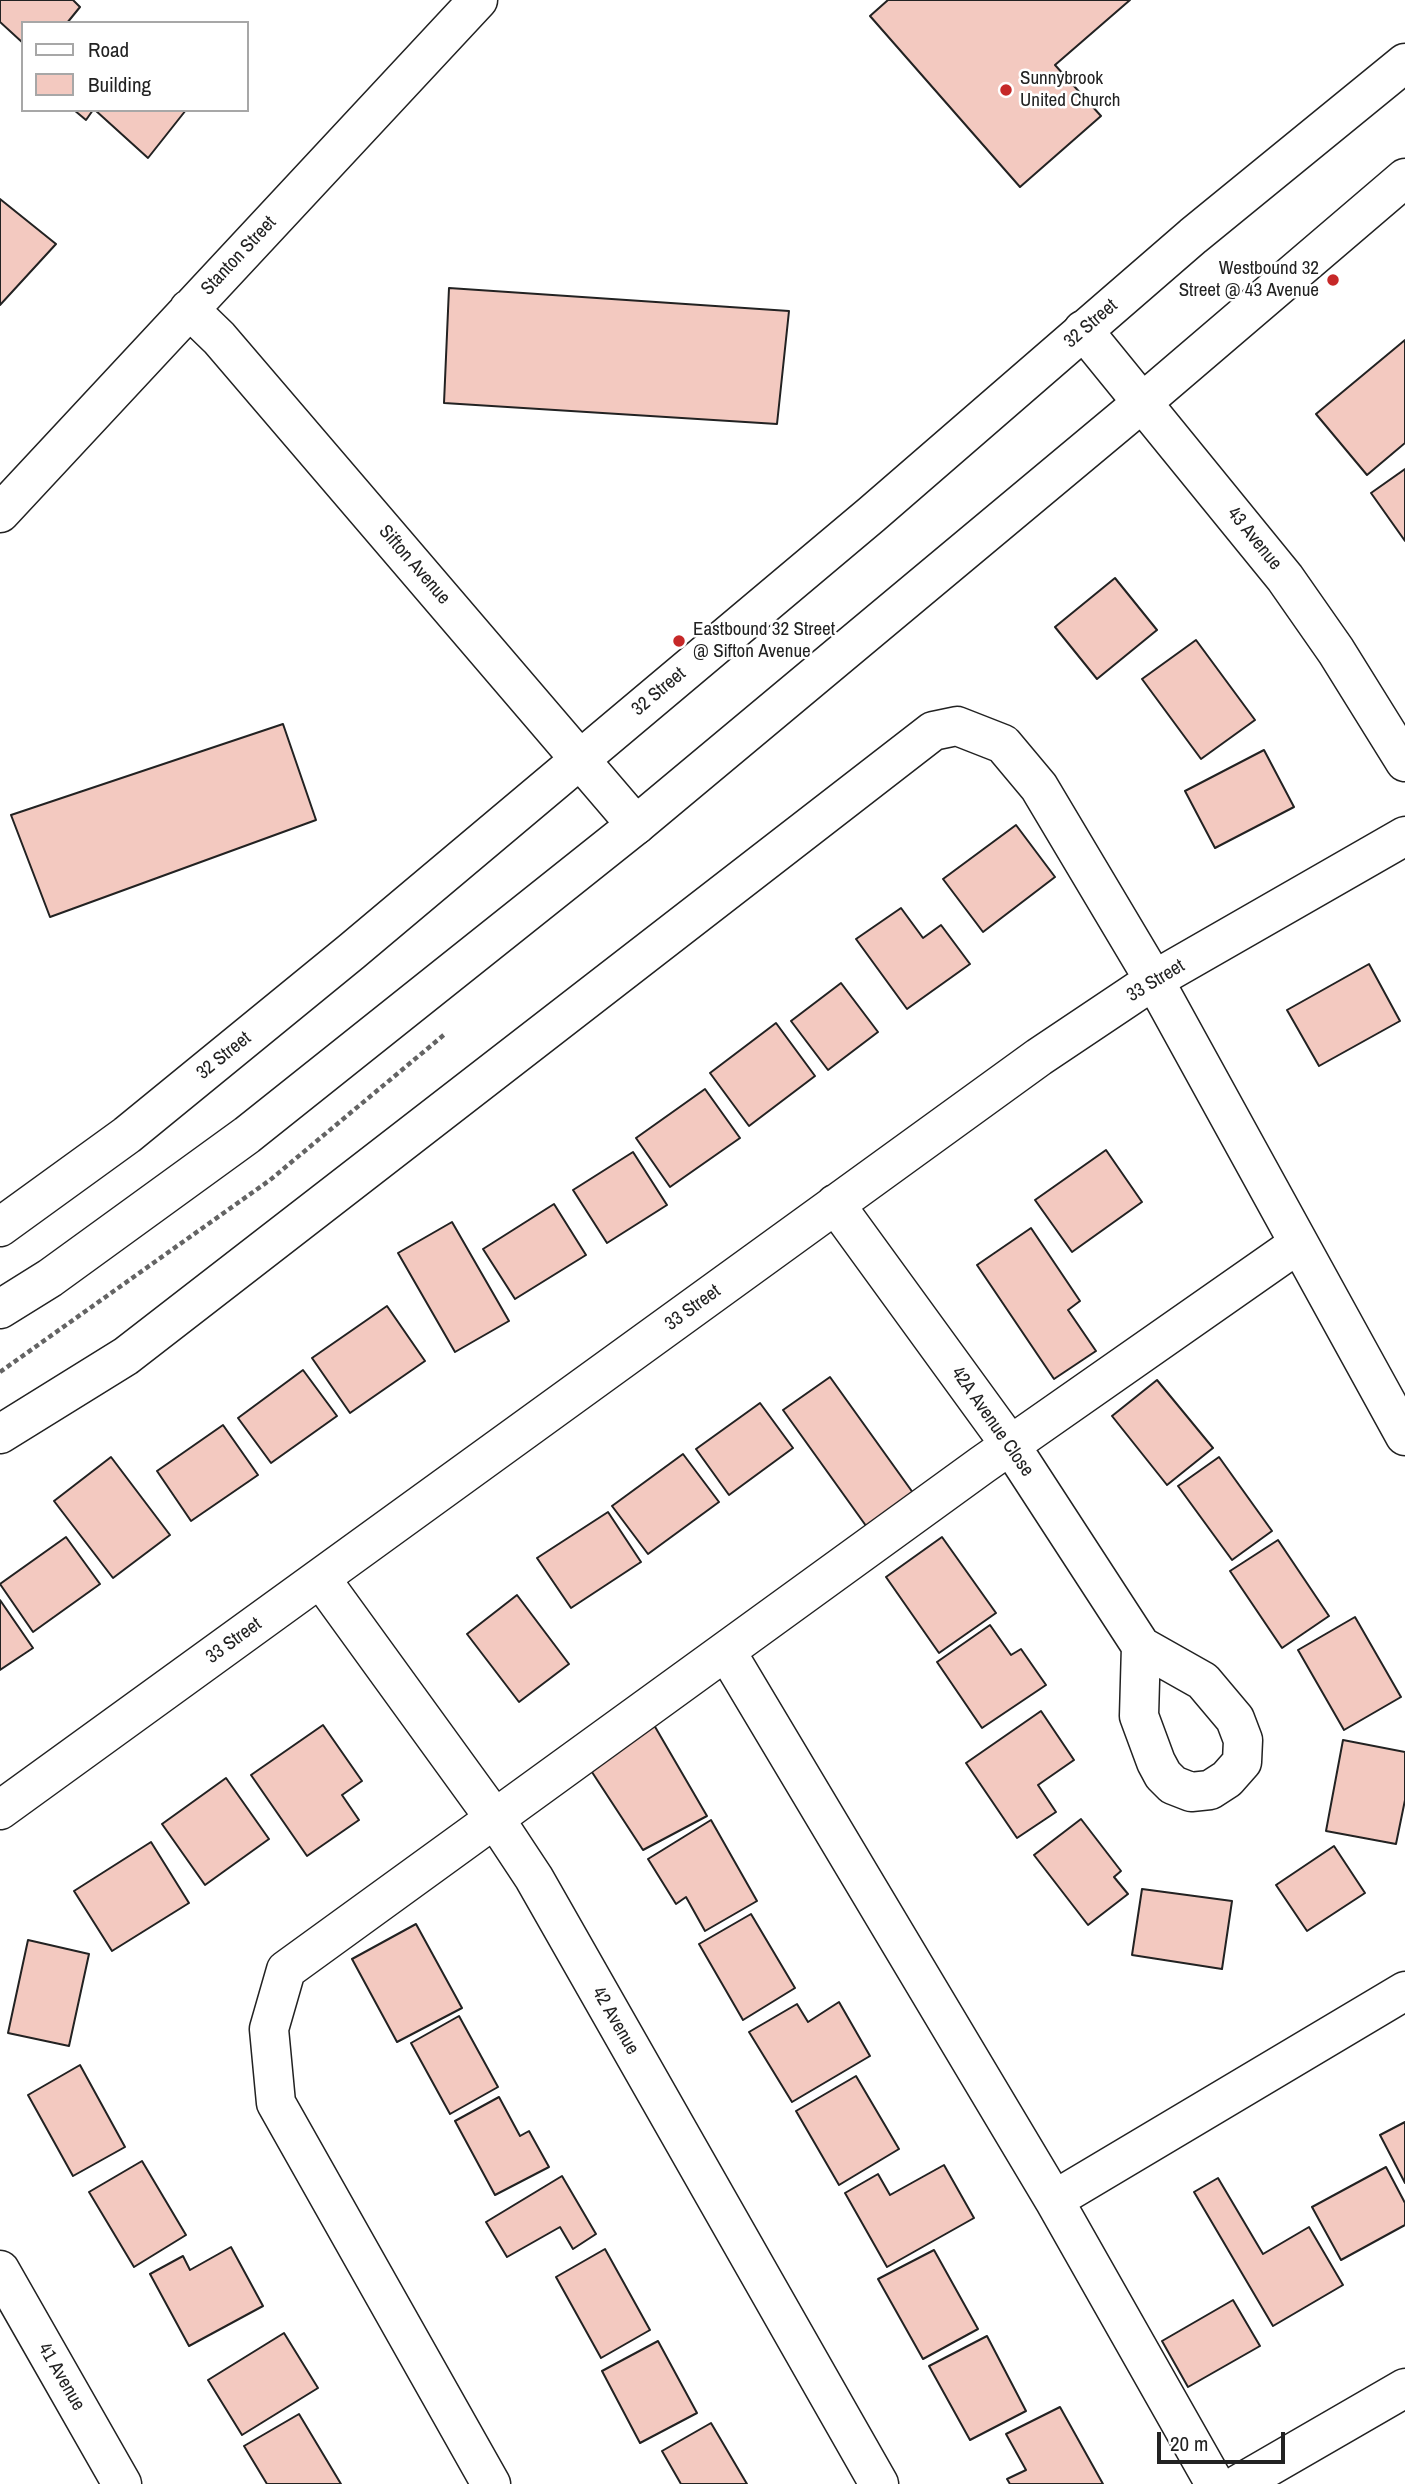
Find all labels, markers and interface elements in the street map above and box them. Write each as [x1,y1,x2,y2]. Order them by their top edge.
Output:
legend [21,21,248,112]
text: Road [88,35,129,64]
place label: Sunnybrook United Church [1020,68,1120,112]
text: Building [88,70,151,99]
marker: Sunnybrook United Church [998,82,1014,98]
street label: Stanton Street [197,212,281,300]
place label: Westbound 32 Street @ 43 Avenue [1179,258,1319,302]
marker: Westbound 32 Street @ 43 Avenue [1325,272,1341,288]
street label: 32 Street [1060,295,1122,353]
street label: 43 Avenue [1222,503,1286,575]
street label: Sifton Avenue [373,521,455,609]
place label: Eastbound 32 Street @ Sifton Avenue [693,619,835,663]
marker: Eastbound 32 Street @ Sifton Avenue [671,633,687,649]
street label: 32 Street [627,663,691,721]
street label: 33 Street [1123,955,1189,1007]
street label: 32 Street [192,1027,256,1085]
street label: 33 Street [661,1280,725,1336]
street label: 42A Avenue Close [946,1363,1038,1481]
street label: 33 Street [202,1613,266,1669]
street label: 42 Avenue [587,1983,643,2059]
street label: 41 Avenue [33,2339,89,2415]
scale bar [1160,2418,1288,2462]
text: 20 m [1170,2429,1208,2458]

